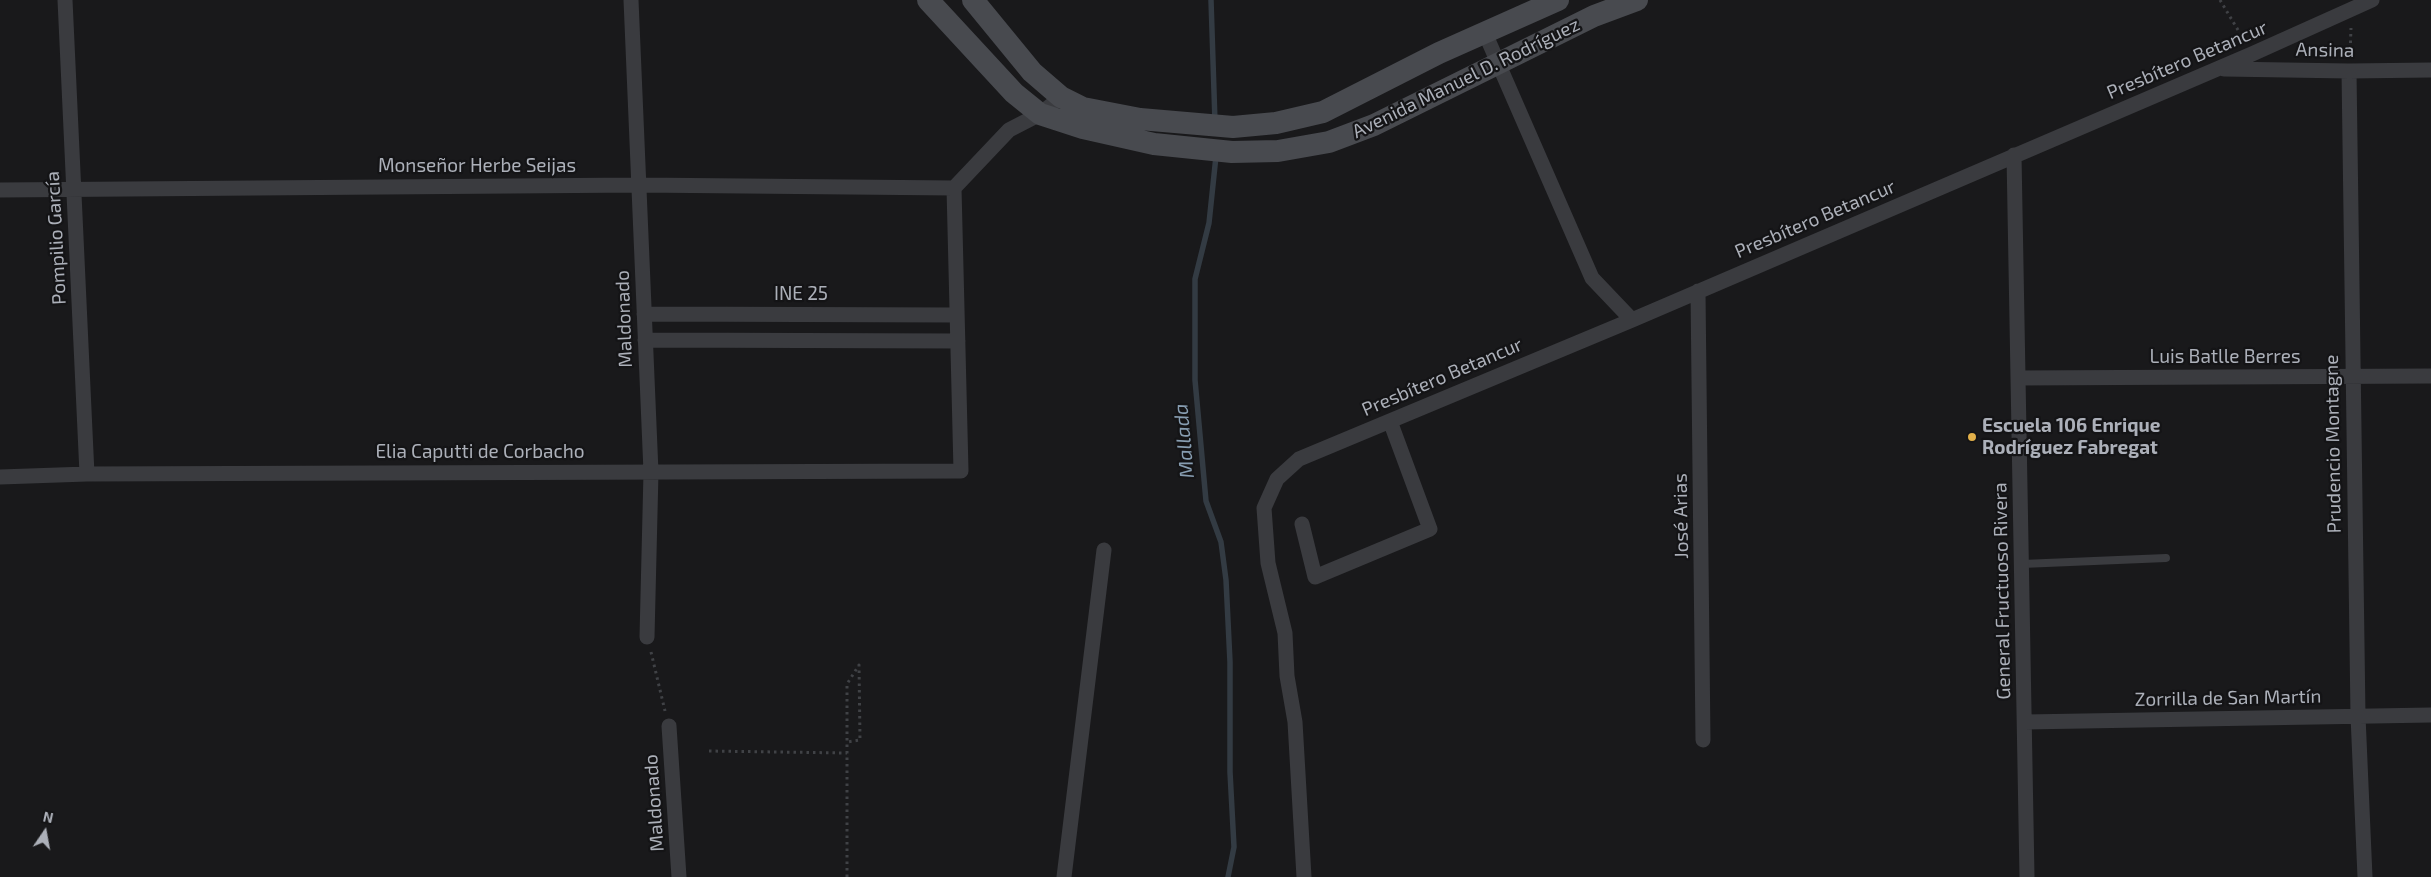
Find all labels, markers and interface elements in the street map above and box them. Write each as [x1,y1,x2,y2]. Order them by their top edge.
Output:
street label: Avenida Manuel D. Rodríguez [1349,13,1583,143]
street label: Presbítero Betancur [2103,16,2271,104]
street label: Ansina [2295,38,2355,62]
street label: Monseñor Herbe Seijas [378,155,576,177]
street label: Pompilio García [41,171,71,305]
street label: Presbítero Betancur [1731,175,1899,263]
street label: Maldonado [611,270,637,368]
street label: INE 25 [774,283,828,305]
street label: Presbítero Betancur [1358,333,1526,421]
street label: Luis Batlle Berres [2149,346,2301,368]
street label: Prudencio Montagne [2320,354,2346,534]
water label: Mallada [1169,403,1199,479]
place label: Escuela 106 Enrique Rodríguez Fabregat [1982,415,2160,459]
marker: Escuela 106 Enrique Rodríguez Fabregat [1966,431,1978,443]
street label: Elia Caputti de Corbacho [375,441,585,463]
street label: José Arias [1669,473,1693,559]
street label: General Fructuoso Rivera [1989,482,2015,700]
street label: Zorrilla de San Martín [2134,685,2322,711]
street label: Maldonado [639,754,669,852]
north arrow [20,807,70,857]
text: N [42,807,55,826]

